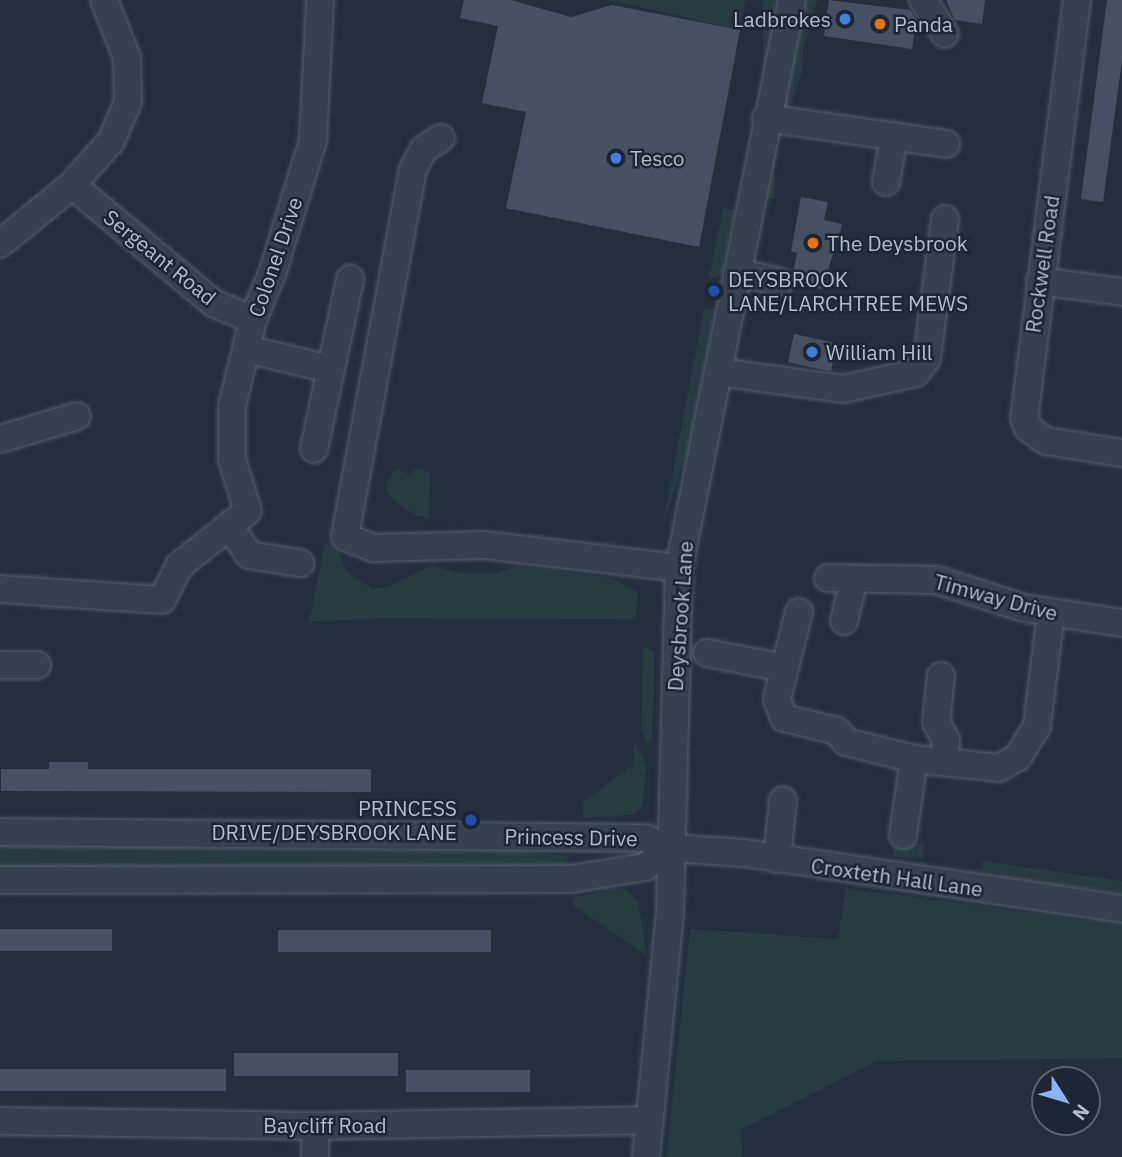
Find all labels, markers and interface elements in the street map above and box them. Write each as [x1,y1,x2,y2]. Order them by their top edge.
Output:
place label: Ladbrokes [733,6,831,32]
marker: Ladbrokes [837,11,853,27]
place label: Panda [894,11,953,37]
marker: Panda [872,16,888,32]
place label: Tesco [630,145,685,171]
marker: Tesco [608,150,624,166]
street label: Colonel Drive [243,194,307,320]
street label: Rockwell Road [1020,194,1064,334]
street label: Sergeant Road [99,204,221,310]
place label: The Deysbrook [827,230,968,256]
marker: The Deysbrook [805,235,821,251]
place label: DEYSBROOK LANE/LARCHTREE MEWS [728,266,968,316]
marker: DEYSBROOK LANE/LARCHTREE MEWS [706,283,722,299]
place label: William Hill [826,339,932,365]
marker: William Hill [804,344,820,360]
street label: Deysbrook Lane [662,540,698,692]
street label: Timway Drive [932,568,1060,626]
place label: PRINCESS DRIVE/DEYSBROOK LANE [211,795,457,845]
marker: PRINCESS DRIVE/DEYSBROOK LANE [463,812,479,828]
street label: Princess Drive [504,823,638,851]
street label: Croxteth Hall Lane [809,852,985,902]
north arrow [1031,1066,1101,1136]
text: N [1067,1100,1095,1125]
street label: Baycliff Road [263,1112,387,1138]

